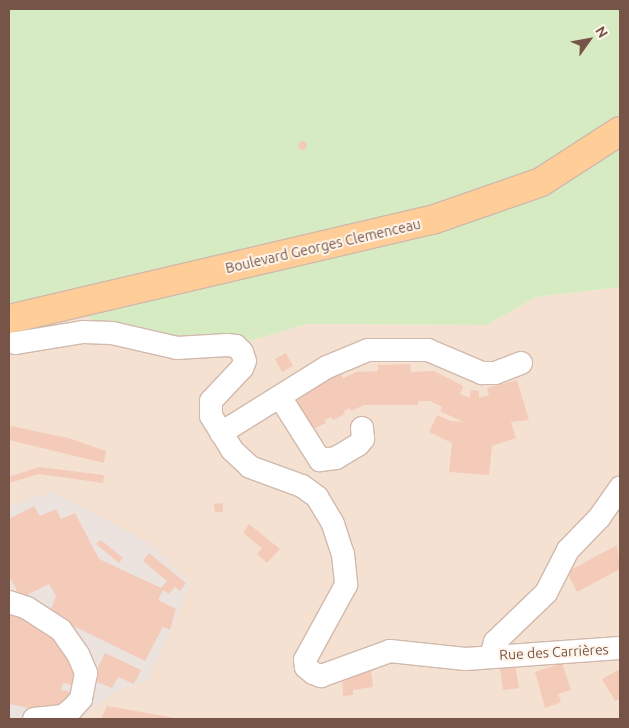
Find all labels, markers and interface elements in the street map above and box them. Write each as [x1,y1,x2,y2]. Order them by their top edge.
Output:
north arrow [564,15,614,65]
text: N [592,23,611,41]
street label: Boulevard Georges Clemenceau [224,215,422,277]
street label: Rue des Carrières [499,641,609,663]

